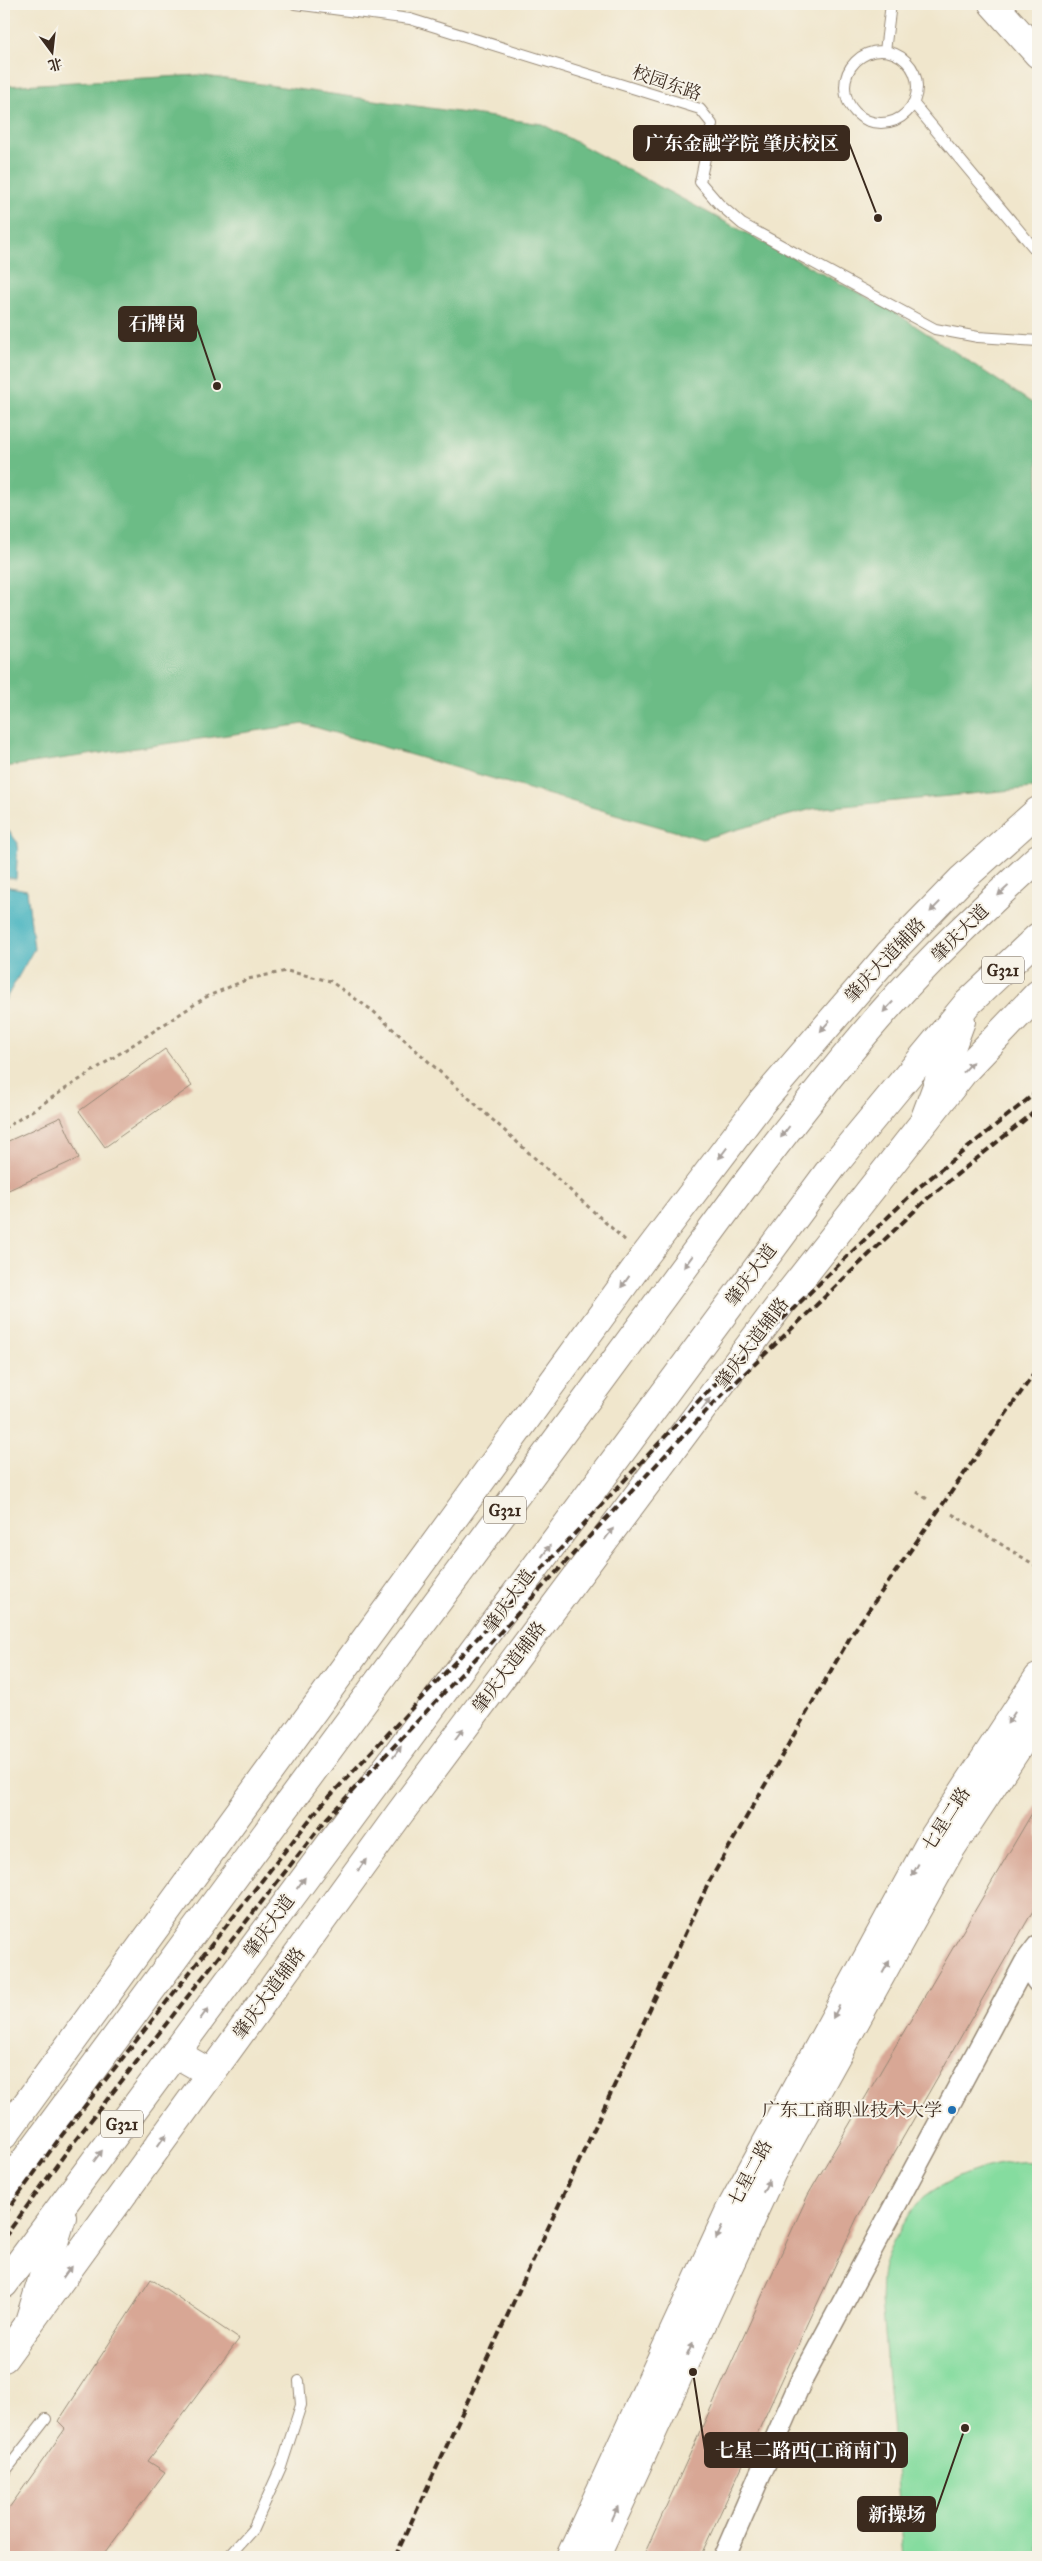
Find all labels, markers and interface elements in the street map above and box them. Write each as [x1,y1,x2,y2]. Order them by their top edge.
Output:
north arrow [28,28,78,78]
text: 北 [46,54,64,74]
street label: 校园东路 [629,61,705,105]
callout: 广东金融学院 肇庆校区 [634,126,849,160]
text: 广东金融学院 肇庆校区 [645,132,839,155]
callout: 石牌岗 [119,307,196,341]
text: 石牌岗 [128,312,186,335]
one-way arrow [997,885,1009,897]
street label: 肇庆大道 [927,900,993,966]
one-way arrow [929,900,941,912]
street label: 肇庆大道辅路 [840,913,930,1007]
road number: G321 [982,956,1024,984]
one-way arrow [882,1000,894,1012]
one-way arrow [819,1019,831,1031]
one-way arrow [962,1060,973,1073]
one-way arrow [780,1125,790,1139]
one-way arrow [718,1146,728,1159]
street label: 肇庆大道 [721,1240,781,1310]
one-way arrow [682,1255,693,1268]
one-way arrow [620,1275,630,1289]
street label: 肇庆大道辅路 [711,1293,793,1393]
one-way arrow [701,1397,711,1411]
road number: G321 [484,1496,526,1524]
one-way arrow [604,1527,614,1541]
one-way arrow [541,1544,551,1558]
street label: 肇庆大道 [479,1565,539,1637]
street label: 肇庆大道辅路 [468,1617,550,1717]
one-way arrow [1007,1712,1016,1725]
one-way arrow [454,1727,464,1741]
one-way arrow [392,1745,402,1759]
street label: 七星二路 [917,1783,975,1855]
one-way arrow [357,1858,367,1871]
one-way arrow [910,1863,919,1877]
one-way arrow [296,1876,306,1890]
street label: 肇庆大道 [239,1890,299,1962]
street label: 肇庆大道辅路 [228,1943,310,2043]
one-way arrow [882,1959,890,1974]
one-way arrow [832,2005,840,2019]
one-way arrow [199,2007,209,2021]
place label: 广东工商职业技术大学 [762,2099,942,2121]
marker: 广东工商职业技术大学 [946,2104,958,2116]
road number: G321 [101,2110,143,2138]
one-way arrow [157,2133,167,2147]
street label: 七星二路 [723,2136,777,2210]
one-way arrow [93,2150,104,2163]
one-way arrow [762,2179,770,2193]
one-way arrow [715,2226,723,2240]
one-way arrow [62,2265,72,2279]
one-way arrow [687,2342,695,2356]
callout: 七星二路西(工商南门) [705,2433,907,2467]
text: 七星二路西(工商南门) [715,2439,897,2463]
callout: 新操场 [858,2497,935,2531]
text: 新操场 [868,2503,926,2526]
one-way arrow [612,2506,620,2520]

